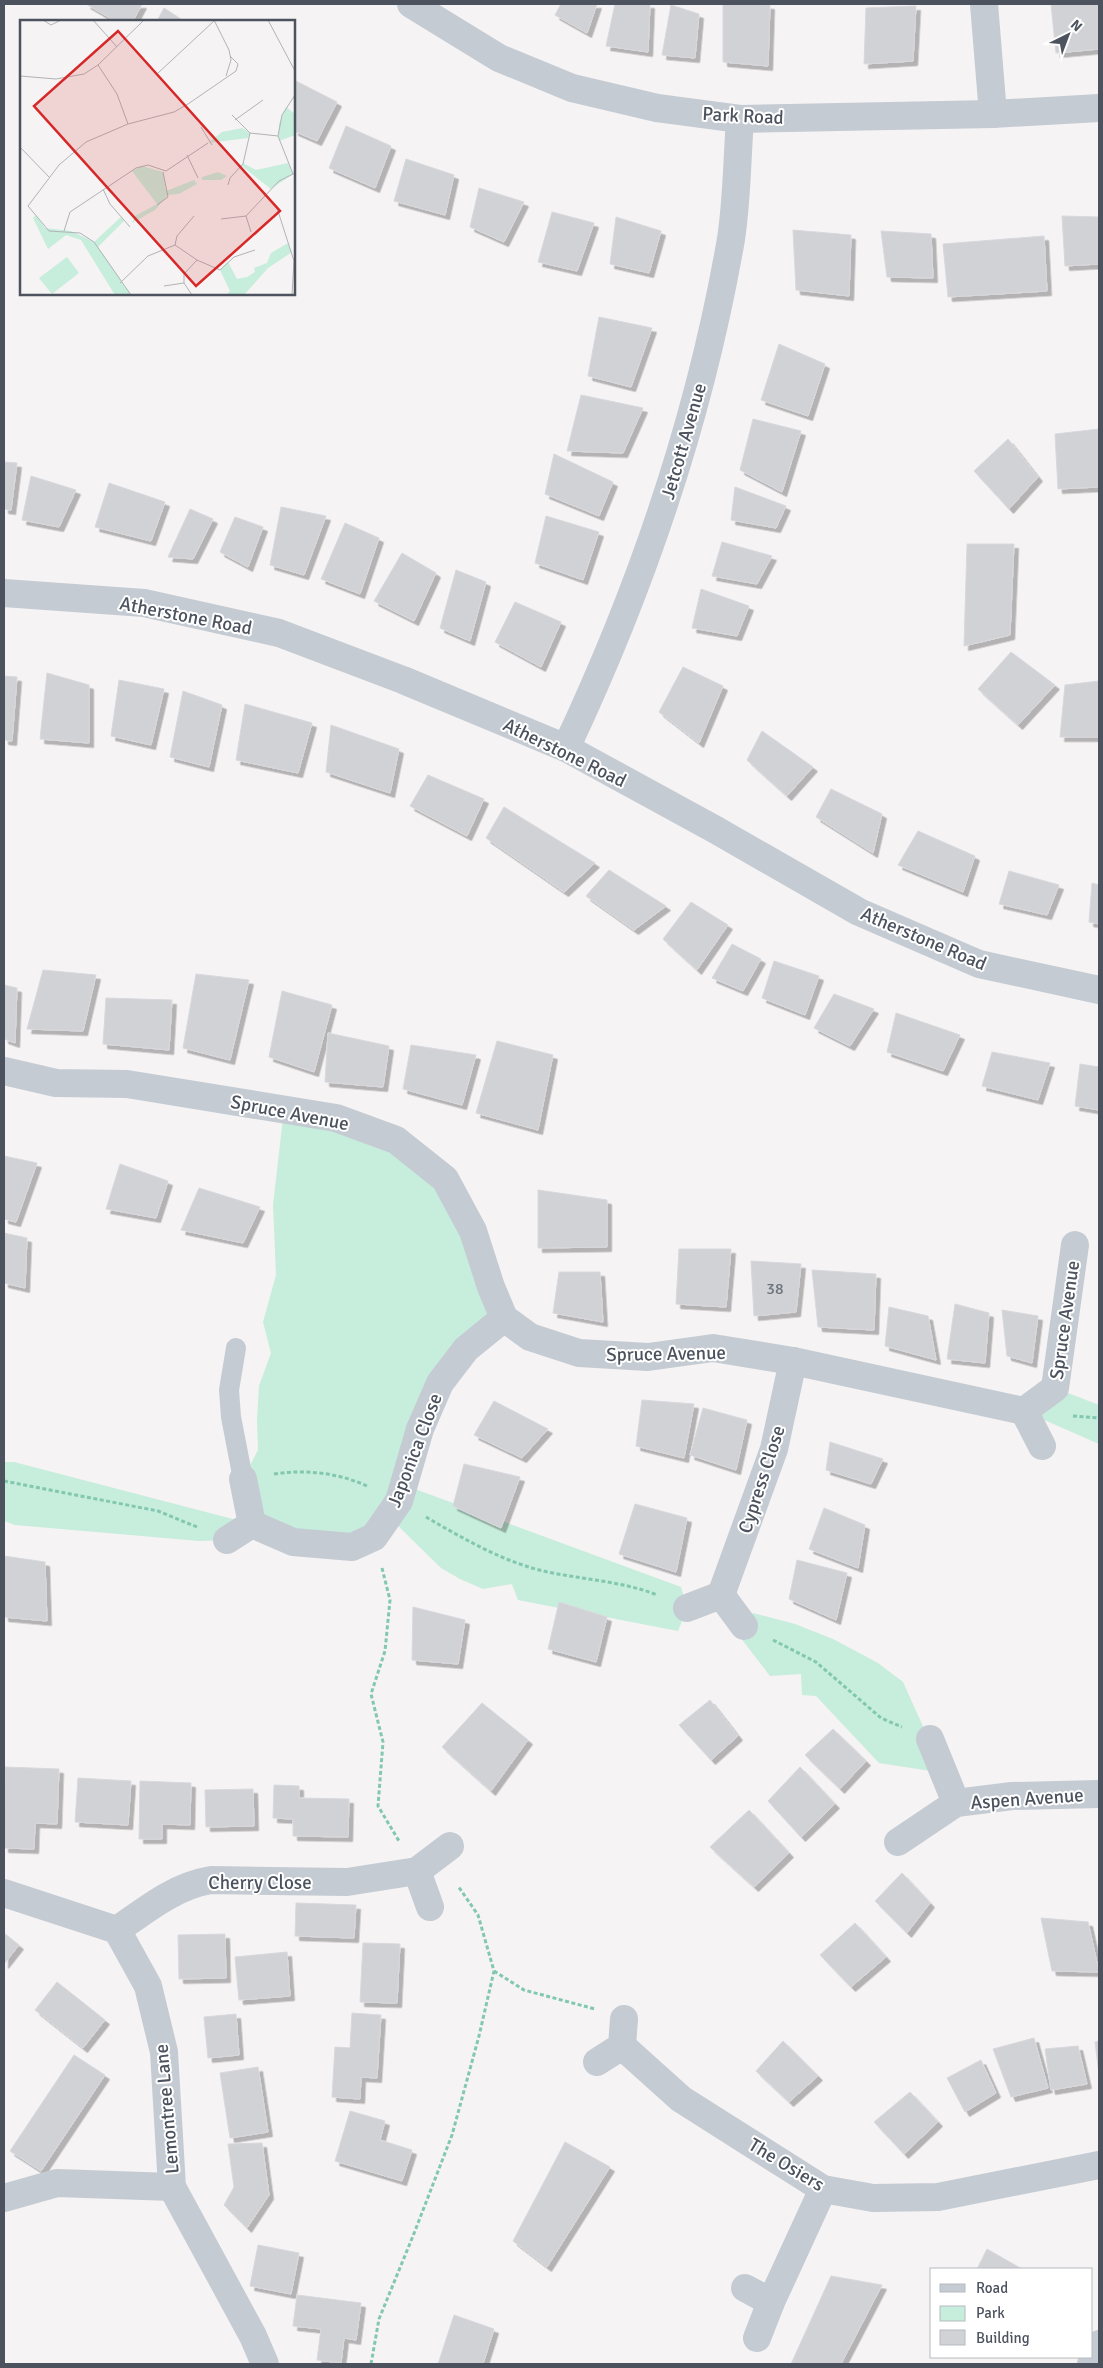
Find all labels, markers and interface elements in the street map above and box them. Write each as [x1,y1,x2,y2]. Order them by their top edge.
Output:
north arrow [1043,10,1093,60]
text: N [1067,16,1086,35]
inset map [20,20,295,295]
street label: Park Road [702,102,784,130]
street label: Jetcott Avenue [656,380,712,502]
street label: Atherstone Road [118,591,254,641]
street label: Atherstone Road [499,713,630,793]
street label: Atherstone Road [857,902,990,976]
street label: Spruce Avenue [229,1090,351,1136]
street label: Spruce Avenue [1045,1259,1085,1381]
house number: 38 [766,1279,784,1299]
street label: Spruce Avenue [606,1341,726,1367]
street label: Japonica Close [382,1390,448,1511]
street label: Cypress Close [733,1422,791,1536]
street label: Aspen Avenue [970,1783,1085,1815]
street label: Cherry Close [208,1871,312,1895]
street label: Lemontree Lane [149,2043,185,2175]
street label: The Osiers [744,2133,829,2197]
legend [930,2268,1093,2358]
text: Road [976,2279,1008,2297]
text: Park [976,2304,1005,2322]
text: Building [976,2329,1030,2347]

